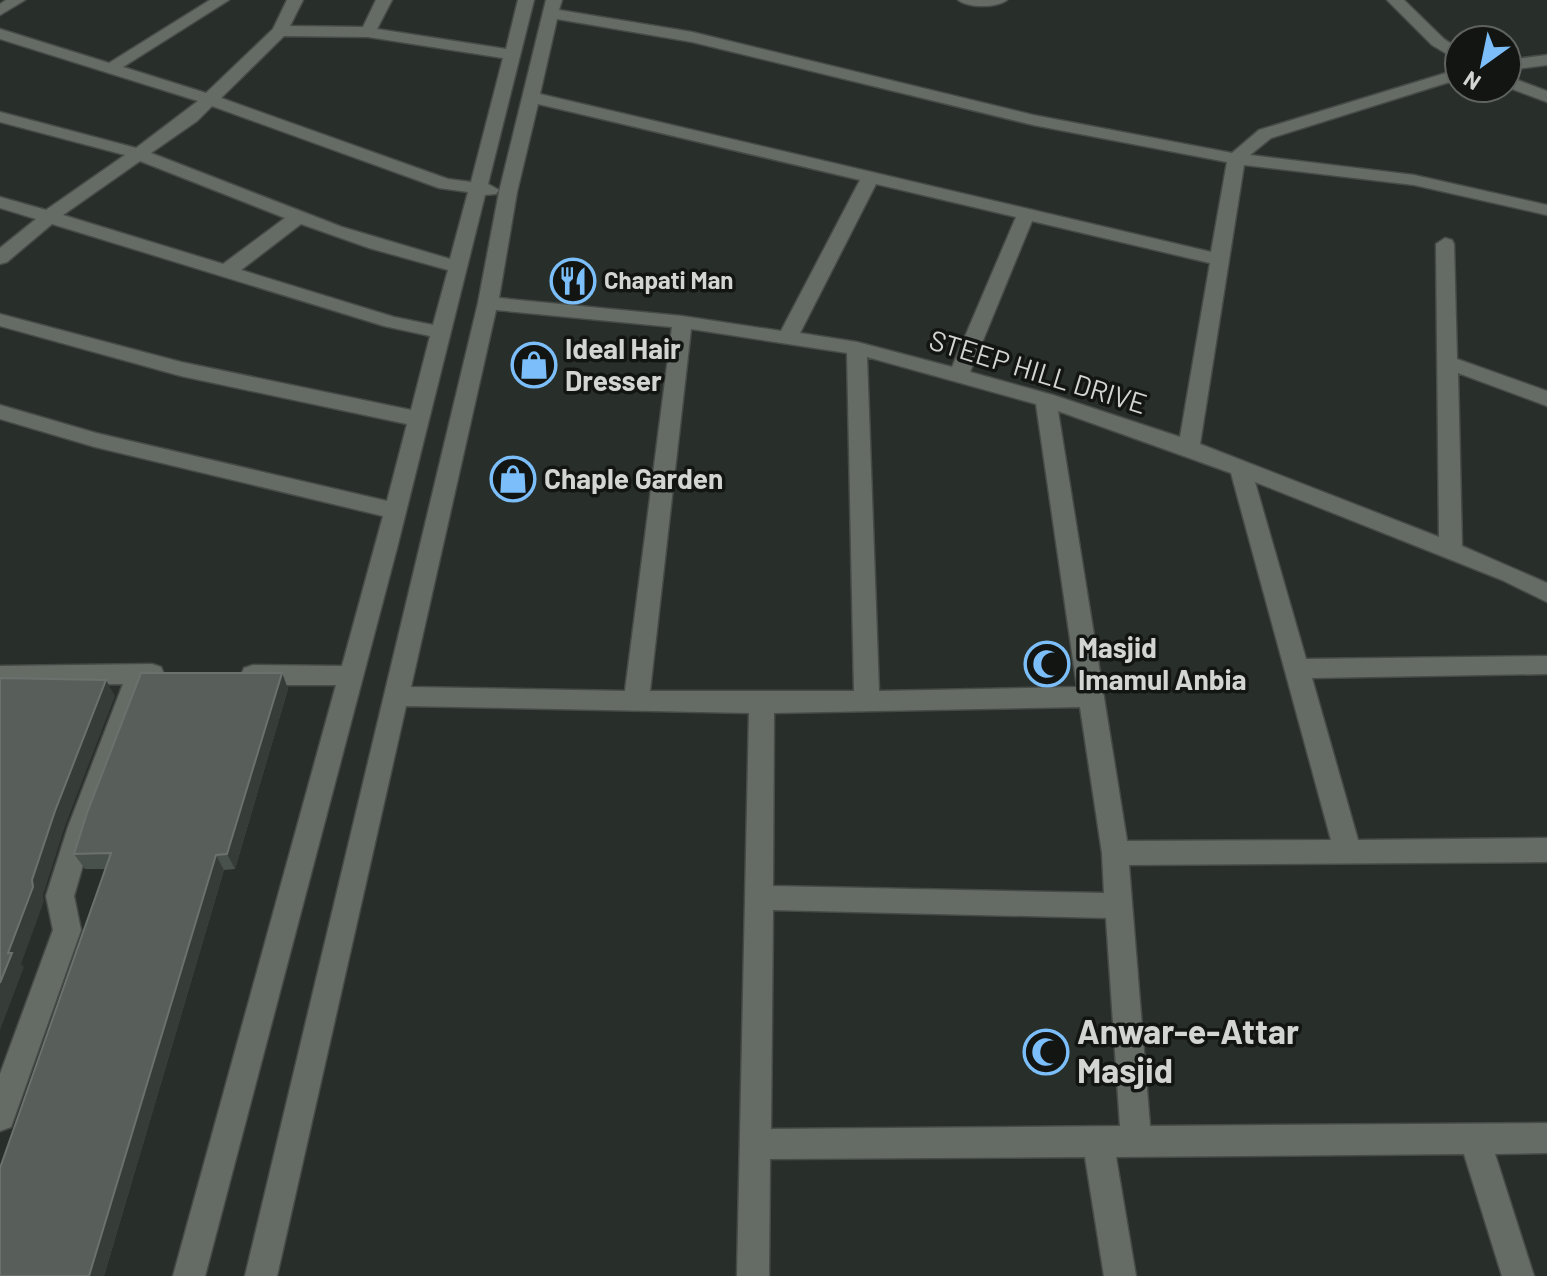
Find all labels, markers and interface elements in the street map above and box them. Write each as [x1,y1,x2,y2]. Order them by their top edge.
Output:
north arrow [1443,24,1523,104]
text: N [1458,67,1485,97]
restaurant icon: Chapati Man [549,257,597,305]
place label: Chapati Man [604,265,733,294]
street label: STEEP HILL DRIVE [926,322,1151,420]
place label: Ideal Hair Dresser [565,331,681,397]
shop icon: Ideal Hair Dresser [510,341,558,389]
shop icon: Chaple Garden [489,455,537,503]
place label: Chaple Garden [544,461,723,495]
place label: Masjid Imamul Anbia [1078,630,1246,696]
mosque icon: Masjid Imamul Anbia [1023,640,1071,688]
place label: Anwar-e-Attar Masjid [1077,1010,1299,1090]
mosque icon: Anwar-e-Attar Masjid [1022,1028,1070,1076]

